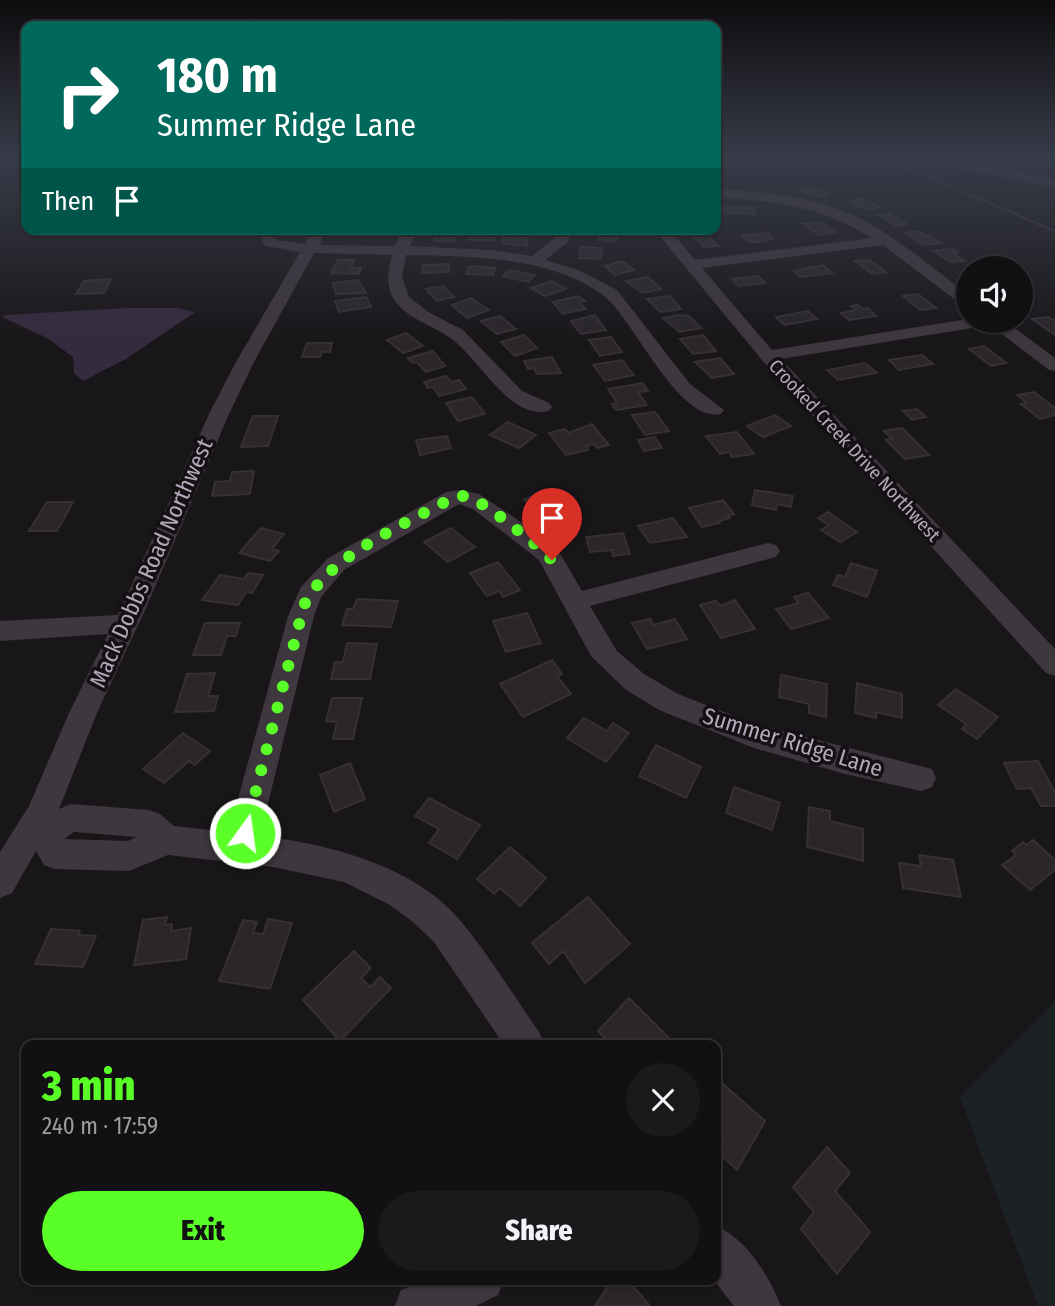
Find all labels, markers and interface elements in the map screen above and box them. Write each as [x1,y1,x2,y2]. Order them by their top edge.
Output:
text: 180 m [157,46,278,105]
icon: right [42,49,133,140]
text: Summer Ridge Lane [157,106,416,144]
icon: arrive [108,182,146,220]
text: Then [42,186,94,217]
map controls [956,256,1033,333]
button: sound [956,256,1033,333]
street label: Crooked Creek Drive Northwest [764,354,946,547]
street label: Mack Dobbs Road Northwest [83,434,219,692]
pin [522,488,582,560]
icon: arrive [533,499,571,537]
street label: Summer Ridge Lane [700,701,886,783]
position arrow [208,796,282,870]
text: 3 min [42,1061,135,1111]
button: close [626,1063,700,1137]
text: 240 m · 17:59 [42,1112,158,1140]
button: Exit [42,1191,364,1271]
button: Share [378,1191,700,1271]

